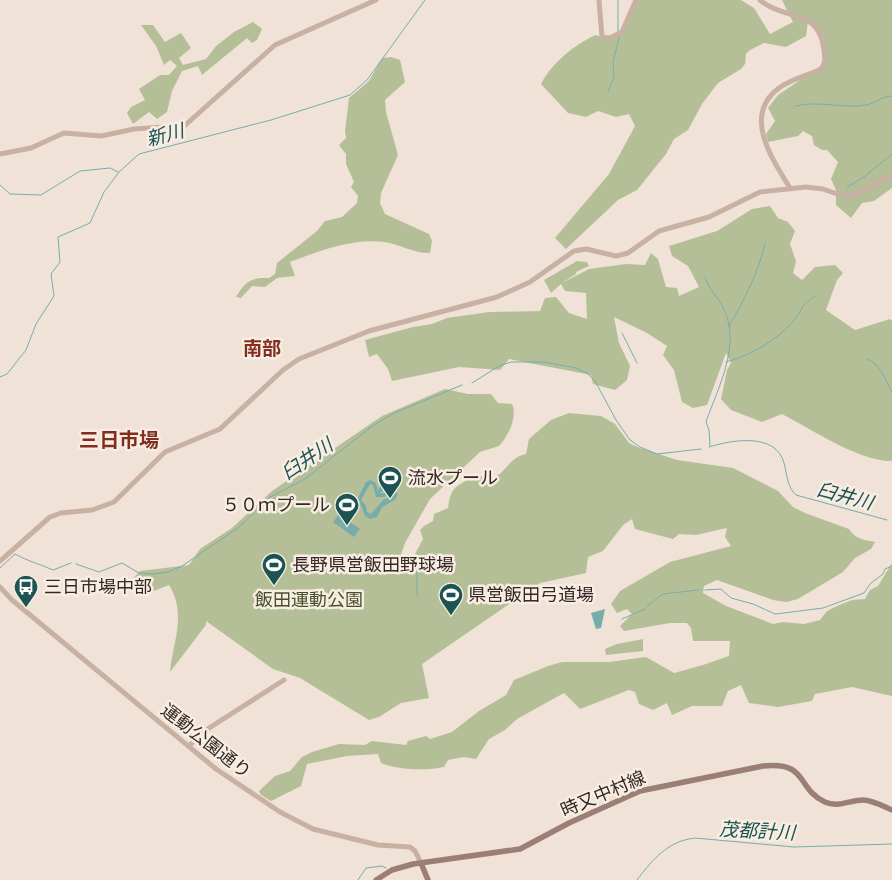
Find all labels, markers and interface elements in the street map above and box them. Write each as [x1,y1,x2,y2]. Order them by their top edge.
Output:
water label: 新川 [144,118,188,151]
district label: 南部 [243,337,281,360]
district label: 三日市場 [79,428,159,452]
water label: 臼井川 [277,432,339,484]
sports icon: 流水プール [377,465,403,499]
place label: 流水プール [408,467,498,489]
water label: 臼井川 [814,478,877,515]
sports icon: ５０ｍプール [334,492,360,526]
place label: ５０ｍプール [222,494,330,516]
sports icon: 長野県営飯田野球場 [261,552,287,586]
place label: 長野県営飯田野球場 [292,554,454,576]
bus stop icon: 三日市場中部 [13,574,39,608]
place label: 三日市場中部 [44,576,152,598]
sports icon: 県営飯田弓道場 [438,582,464,616]
place label: 県営飯田弓道場 [468,584,594,606]
park label: 飯田運動公園 [255,589,363,611]
street label: 運動公園通り [157,699,255,783]
street label: 時又中村線 [557,766,649,822]
water label: 茂都計川 [718,818,798,845]

